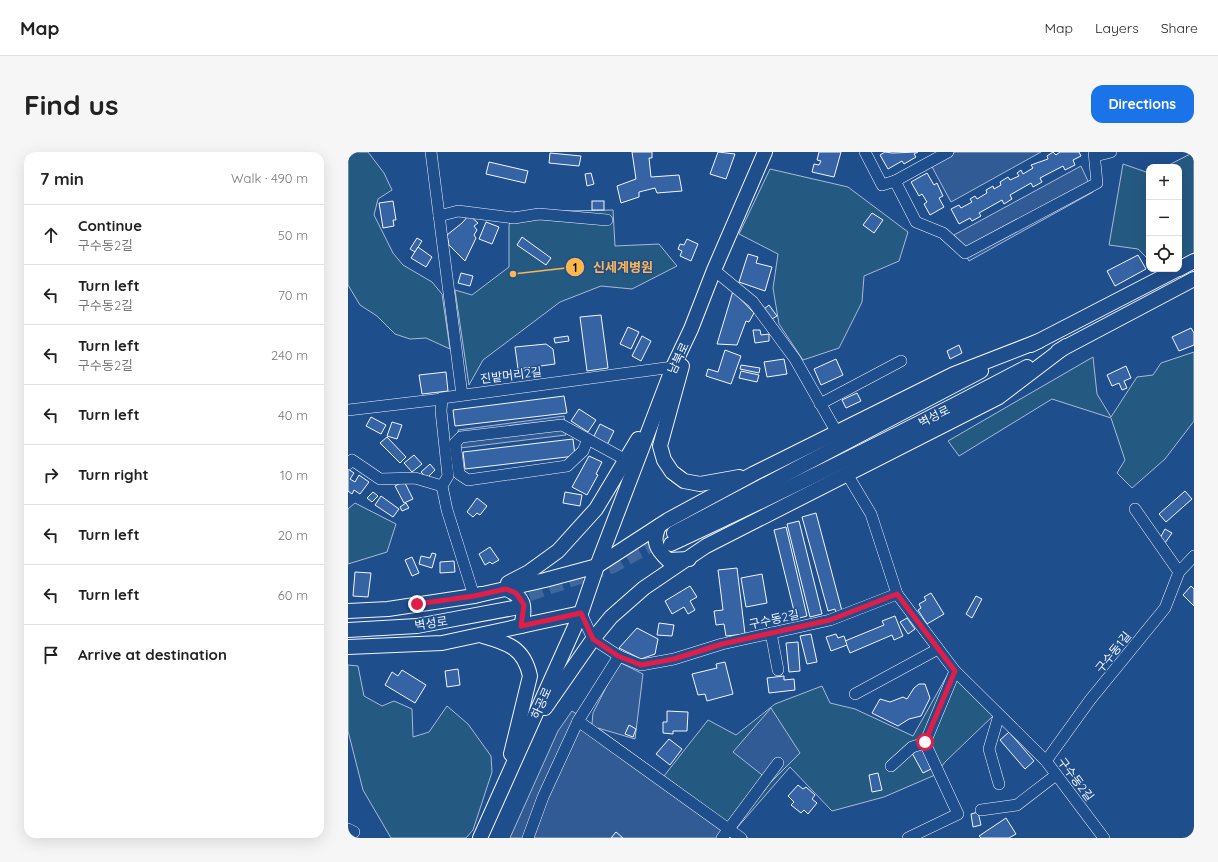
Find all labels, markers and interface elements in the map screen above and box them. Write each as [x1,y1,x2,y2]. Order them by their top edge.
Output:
text: Map [20,16,59,40]
text: Map [1044,19,1073,37]
text: Layers [1095,19,1139,37]
text: Share [1161,19,1198,37]
button: Directions [1091,85,1194,123]
text: Find us [24,87,118,122]
map controls [1146,164,1182,272]
button: + [1146,164,1182,200]
text: 7 min [40,168,84,189]
text: Walk · 490 m [231,170,308,186]
button: − [1146,200,1182,236]
text: Continue [78,216,142,235]
icon: ahead [40,224,62,246]
text: 50 m [278,227,308,243]
button: locate [1146,236,1182,272]
text: 구수동2길 [78,237,133,253]
callout: 신세계병원 [565,255,661,280]
text: 신세계병원 [593,259,653,275]
text: 1 [573,260,577,275]
text: Turn left [78,276,140,295]
icon: left [40,284,62,306]
text: 70 m [278,287,308,303]
text: 구수동2길 [78,297,133,313]
text: Turn left [78,336,140,355]
street label: 남북로 [664,340,692,376]
icon: left [40,344,62,366]
text: 240 m [271,347,308,363]
text: 구수동2길 [78,357,133,373]
street label: 진밭머리2길 [479,364,543,386]
street label: 벽성로 [916,402,952,430]
icon: left [40,404,62,426]
text: Turn left [78,405,140,424]
text: 40 m [278,407,308,423]
icon: right [40,464,62,486]
text: Turn right [78,465,149,484]
text: 10 m [280,467,308,483]
icon: left [40,524,62,546]
text: Turn left [78,525,140,544]
text: 20 m [278,527,308,543]
icon: left [40,584,62,606]
text: Turn left [78,585,140,604]
text: 60 m [278,587,308,603]
route end [408,595,426,613]
street label: 구수동2길 [748,606,800,632]
street label: 벽성로 [413,613,449,633]
street label: 구수동1길 [1092,628,1134,676]
icon: arrive [40,644,62,666]
text: Arrive at destination [78,645,227,664]
street label: 하공로 [527,685,555,721]
route start [916,733,934,751]
street label: 구수동2길 [1055,754,1097,804]

